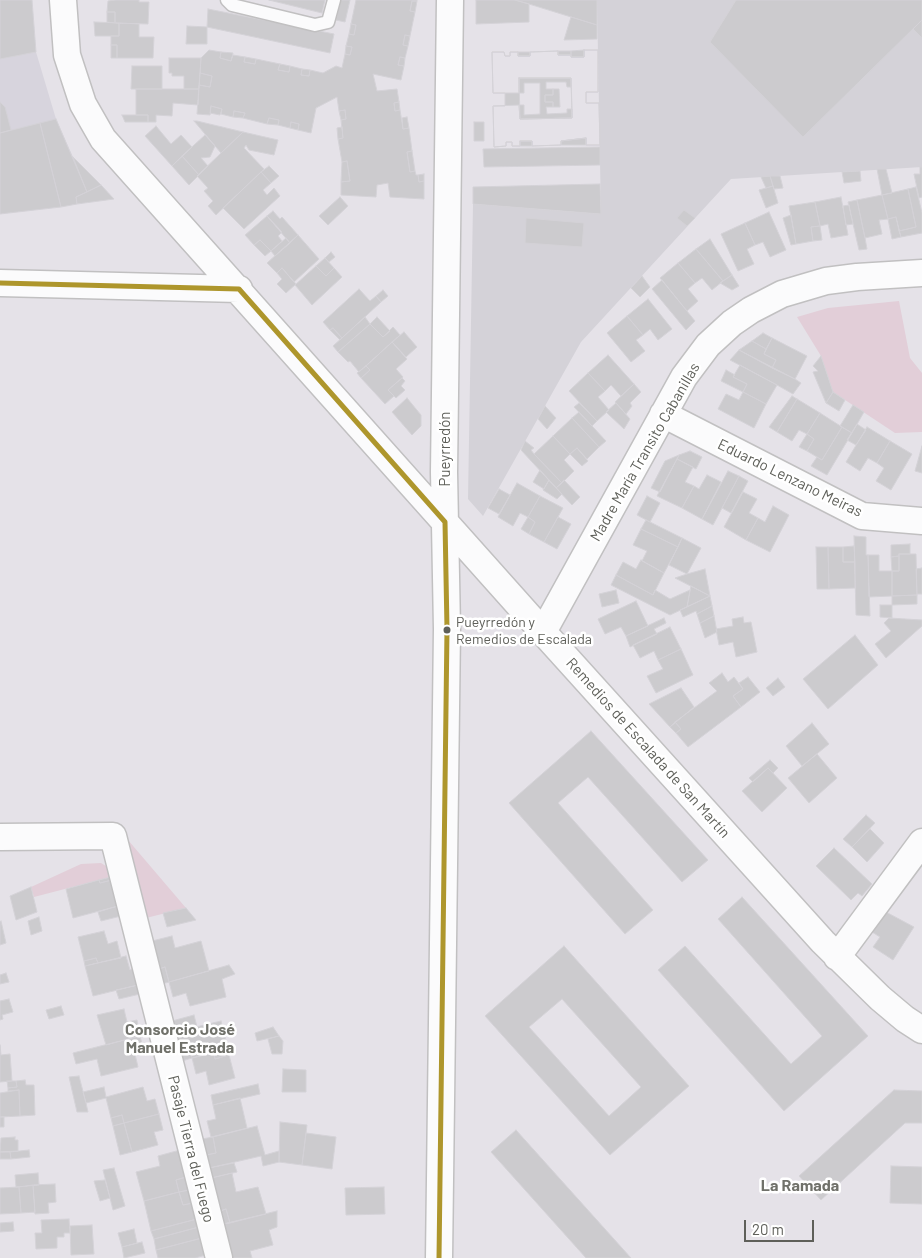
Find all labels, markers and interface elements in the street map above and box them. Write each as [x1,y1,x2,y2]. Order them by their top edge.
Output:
street label: Madre María Transito Cabanillas [586,359,704,545]
street label: Pueyrredón [436,412,454,486]
street label: Eduardo Lenzano Meiras [715,435,865,521]
place label: Pueyrredón y Remedios de Escalada [456,614,592,646]
marker: Pueyrredón y Remedios de Escalada [442,625,452,635]
street label: Remedios de Escalada de San Martín [562,654,734,842]
district label: Consorcio José Manuel Estrada [125,1020,235,1058]
street label: Pasaje Tierra del Fuego [164,1074,218,1224]
district label: La Ramada [761,1176,839,1196]
scale bar [747,1210,817,1242]
text: 20 m [752,1220,784,1238]

